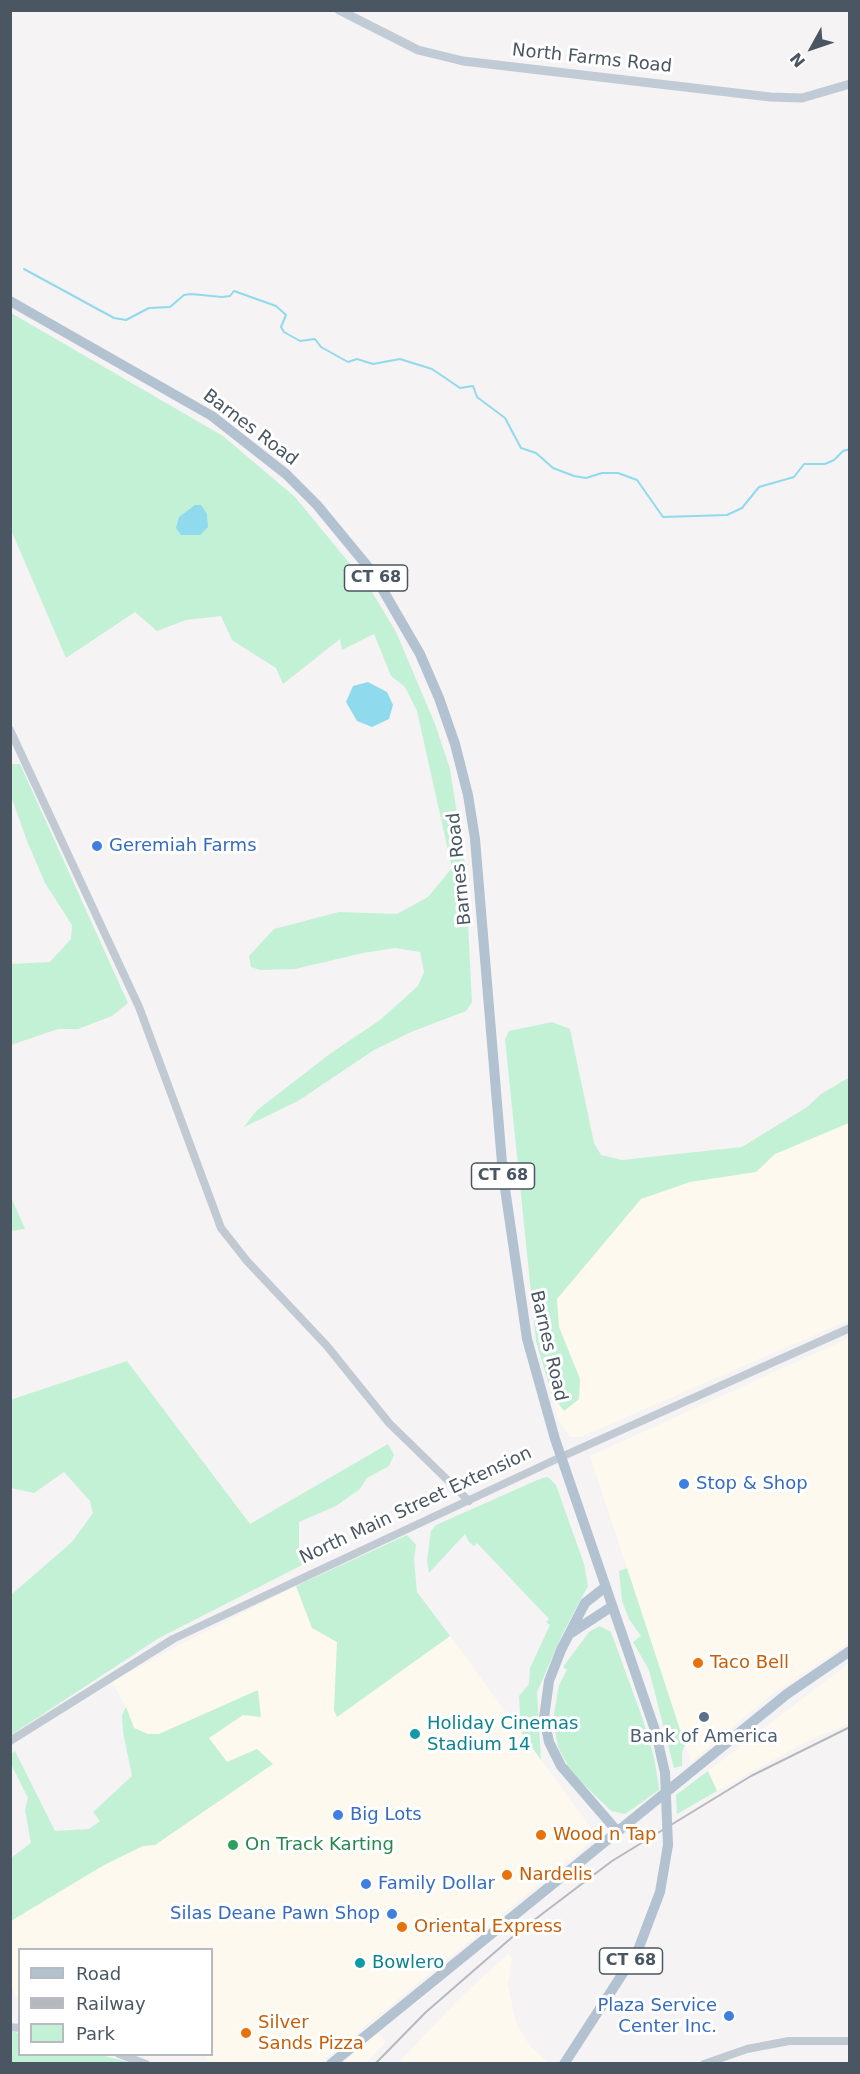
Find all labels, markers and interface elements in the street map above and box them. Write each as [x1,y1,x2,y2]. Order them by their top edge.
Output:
north arrow [782,18,842,78]
street label: North Farms Road [511,40,673,78]
text: N [786,49,809,71]
street label: Barnes Road [198,385,302,471]
road number: CT 68 [344,565,407,591]
street label: Barnes Road [443,812,477,926]
place label: Geremiah Farms [109,835,257,857]
marker: Geremiah Farms [90,839,104,853]
road number: CT 68 [472,1163,534,1189]
street label: Barnes Road [525,1288,571,1404]
street label: North Main Street Extension [297,1443,535,1569]
place label: Stop & Shop [696,1473,808,1495]
marker: Stop & Shop [677,1477,691,1491]
place label: Taco Bell [710,1652,789,1674]
marker: Taco Bell [691,1656,705,1670]
marker: Bank of America [697,1710,711,1724]
place label: Holiday Cinemas Stadium 14 [427,1713,578,1756]
place label: Bank of America [630,1726,778,1748]
marker: Holiday Cinemas Stadium 14 [408,1727,422,1741]
place label: Big Lots [350,1804,422,1826]
marker: Big Lots [331,1808,345,1822]
place label: Wood n Tap [553,1824,657,1846]
marker: Wood n Tap [534,1828,548,1842]
place label: On Track Karting [245,1834,394,1856]
marker: On Track Karting [226,1838,240,1852]
place label: Nardelis [519,1864,592,1886]
marker: Nardelis [500,1868,514,1882]
place label: Family Dollar [378,1873,495,1895]
marker: Family Dollar [359,1877,373,1891]
place label: Silas Deane Pawn Shop [170,1903,380,1925]
marker: Silas Deane Pawn Shop [385,1907,399,1921]
place label: Oriental Express [414,1916,562,1938]
marker: Oriental Express [395,1920,409,1934]
legend [18,1948,213,2056]
road number: CT 68 [600,1948,662,1974]
place label: Bowlero [372,1952,444,1974]
marker: Bowlero [353,1956,367,1970]
text: Road [76,1963,121,1984]
text: Railway [76,1993,146,2014]
place label: Plaza Service Center Inc. [597,1995,717,2038]
marker: Plaza Service Center Inc. [722,2009,736,2023]
place label: Silver Sands Pizza [258,2012,364,2054]
text: Park [76,2023,115,2044]
marker: Silver Sands Pizza [239,2026,253,2040]

